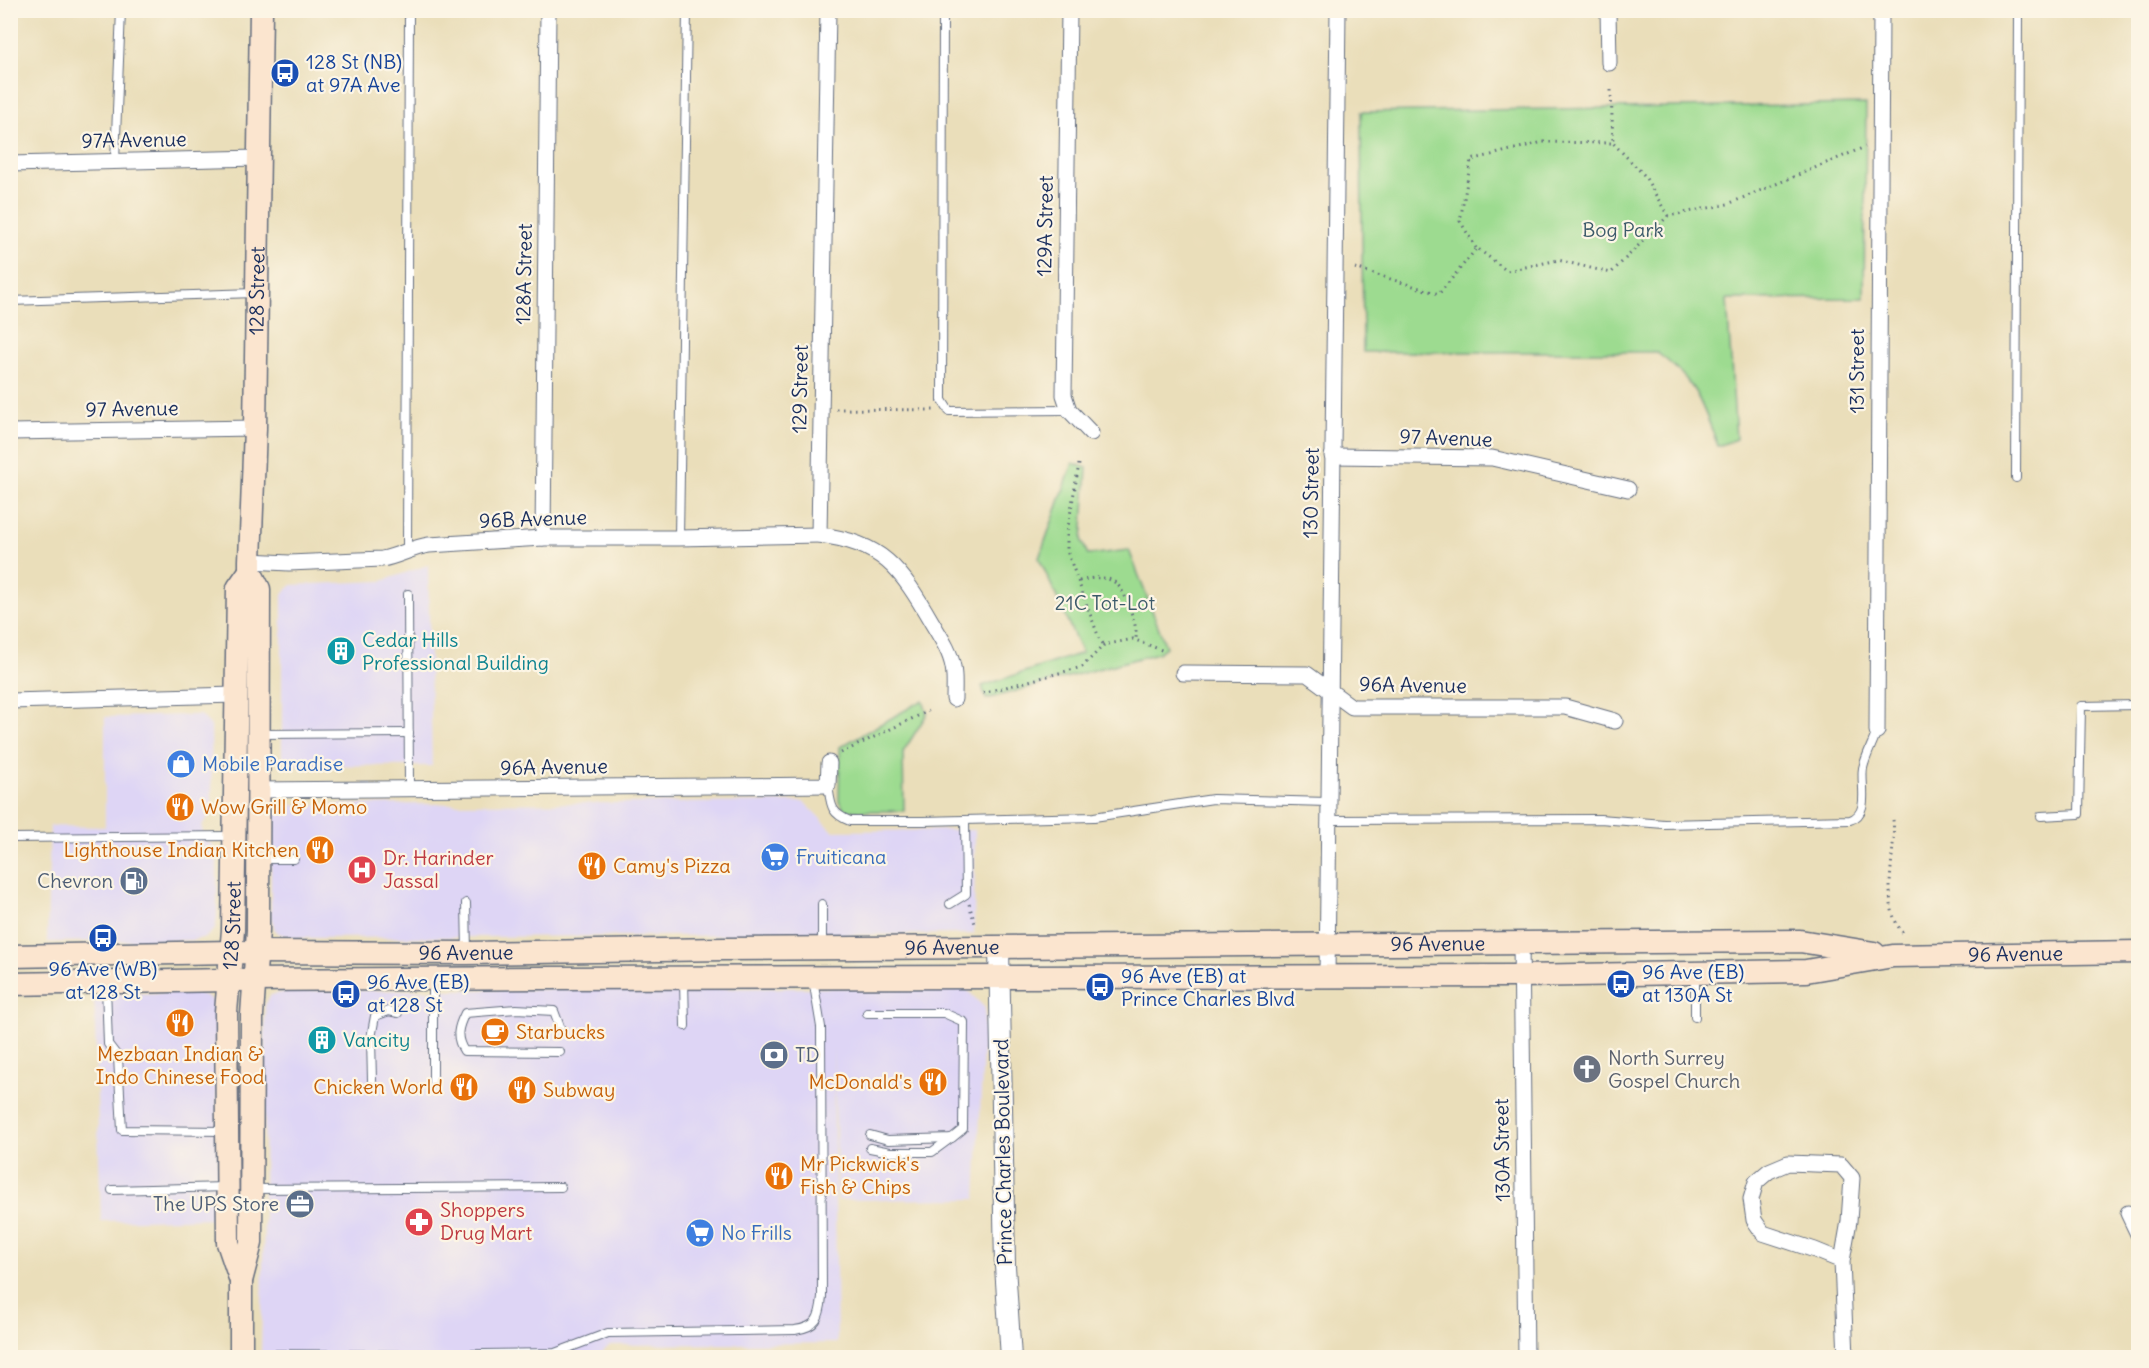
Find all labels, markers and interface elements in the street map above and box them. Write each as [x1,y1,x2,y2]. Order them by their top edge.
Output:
place label: 128 St (NB) at 97A Ave [306,49,402,97]
bus stop icon: 128 St (NB) at 97A Ave [269,57,301,89]
street label: 97A Avenue [81,126,187,153]
street label: 129A Street [1031,175,1058,277]
park label: Bog Park [1582,217,1664,242]
street label: 128A Street [510,223,537,325]
street label: 128 Street [243,246,270,335]
street label: 131 Street [1844,328,1869,414]
street label: 129 Street [786,344,813,433]
street label: 97 Avenue [85,395,179,422]
street label: 97 Avenue [1399,423,1493,452]
street label: 130 Street [1297,447,1324,539]
street label: 96B Avenue [479,504,587,533]
park label: 21C Tot-Lot [1055,590,1155,615]
place label: Cedar Hills Professional Building [362,627,549,675]
building icon: Cedar Hills Professional Building [325,635,357,667]
street label: 96A Avenue [1359,671,1467,698]
shop icon: Mobile Paradise [165,748,197,780]
place label: Mobile Paradise [202,751,343,776]
street label: 96A Avenue [500,753,608,780]
restaurant icon: Wow Grill & Momo [164,791,196,823]
place label: Wow Grill & Momo [201,794,367,819]
restaurant icon: Lighthouse Indian Kitchen [304,834,336,866]
place label: Lighthouse Indian Kitchen [63,837,299,862]
supermarket icon: Fruiticana [759,841,791,873]
place label: Fruiticana [796,844,886,869]
place label: Dr. Harinder Jassal [383,845,494,893]
restaurant icon: Camy's Pizza [576,850,608,882]
place label: Camy's Pizza [613,853,731,878]
hospital icon: Dr. Harinder Jassal [346,854,378,886]
fuel station icon: Chevron [118,865,150,897]
place label: Chevron [37,868,113,893]
street label: 128 Street [217,881,246,971]
bus stop icon: 96 Ave (WB) at 128 St [87,922,119,954]
street label: 96 Avenue [1390,930,1485,956]
street label: 96 Avenue [904,934,999,960]
street label: 96 Avenue [418,939,514,965]
street label: 96 Avenue [1968,940,2063,967]
place label: 96 Ave (WB) at 128 St [49,956,157,1004]
place label: 96 Ave (EB) at 130A St [1642,959,1744,1007]
place label: 96 Ave (EB) at Prince Charles Blvd [1121,963,1295,1011]
bus stop icon: 96 Ave (EB) at 130A St [1605,968,1637,1000]
place label: 96 Ave (EB) at 128 St [367,969,469,1017]
bus stop icon: 96 Ave (EB) at Prince Charles Blvd [1084,971,1116,1003]
bus stop icon: 96 Ave (EB) at 128 St [330,978,362,1010]
restaurant icon: Mezbaan Indian & Indo Chinese Food [164,1007,196,1039]
cafe icon: Starbucks [479,1016,511,1048]
place label: Starbucks [516,1019,605,1044]
building icon: Vancity [306,1024,338,1056]
place label: Vancity [343,1027,410,1052]
street label: Prince Charles Boulevard [988,1038,1017,1266]
bank icon: TD [758,1039,790,1071]
place label: Mezbaan Indian & Indo Chinese Food [96,1041,265,1089]
place label: TD [795,1042,820,1067]
place label: North Surrey Gospel Church [1608,1045,1740,1093]
church icon: North Surrey Gospel Church [1571,1053,1603,1085]
restaurant icon: McDonald's [917,1066,949,1098]
place label: McDonald's [808,1069,912,1094]
restaurant icon: Chicken World [448,1071,480,1103]
place label: Chicken World [313,1074,443,1099]
restaurant icon: Subway [506,1074,538,1106]
place label: Subway [543,1077,615,1102]
street label: 130A Street [1488,1098,1515,1202]
place label: Mr Pickwick's Fish & Chips [800,1151,919,1199]
restaurant icon: Mr Pickwick's Fish & Chips [763,1160,795,1192]
office icon: The UPS Store [284,1188,316,1220]
place label: The UPS Store [153,1191,279,1216]
place label: Shoppers Drug Mart [440,1197,533,1245]
pharmacy icon: Shoppers Drug Mart [403,1206,435,1238]
supermarket icon: No Frills [684,1217,716,1249]
place label: No Frills [721,1220,792,1245]

